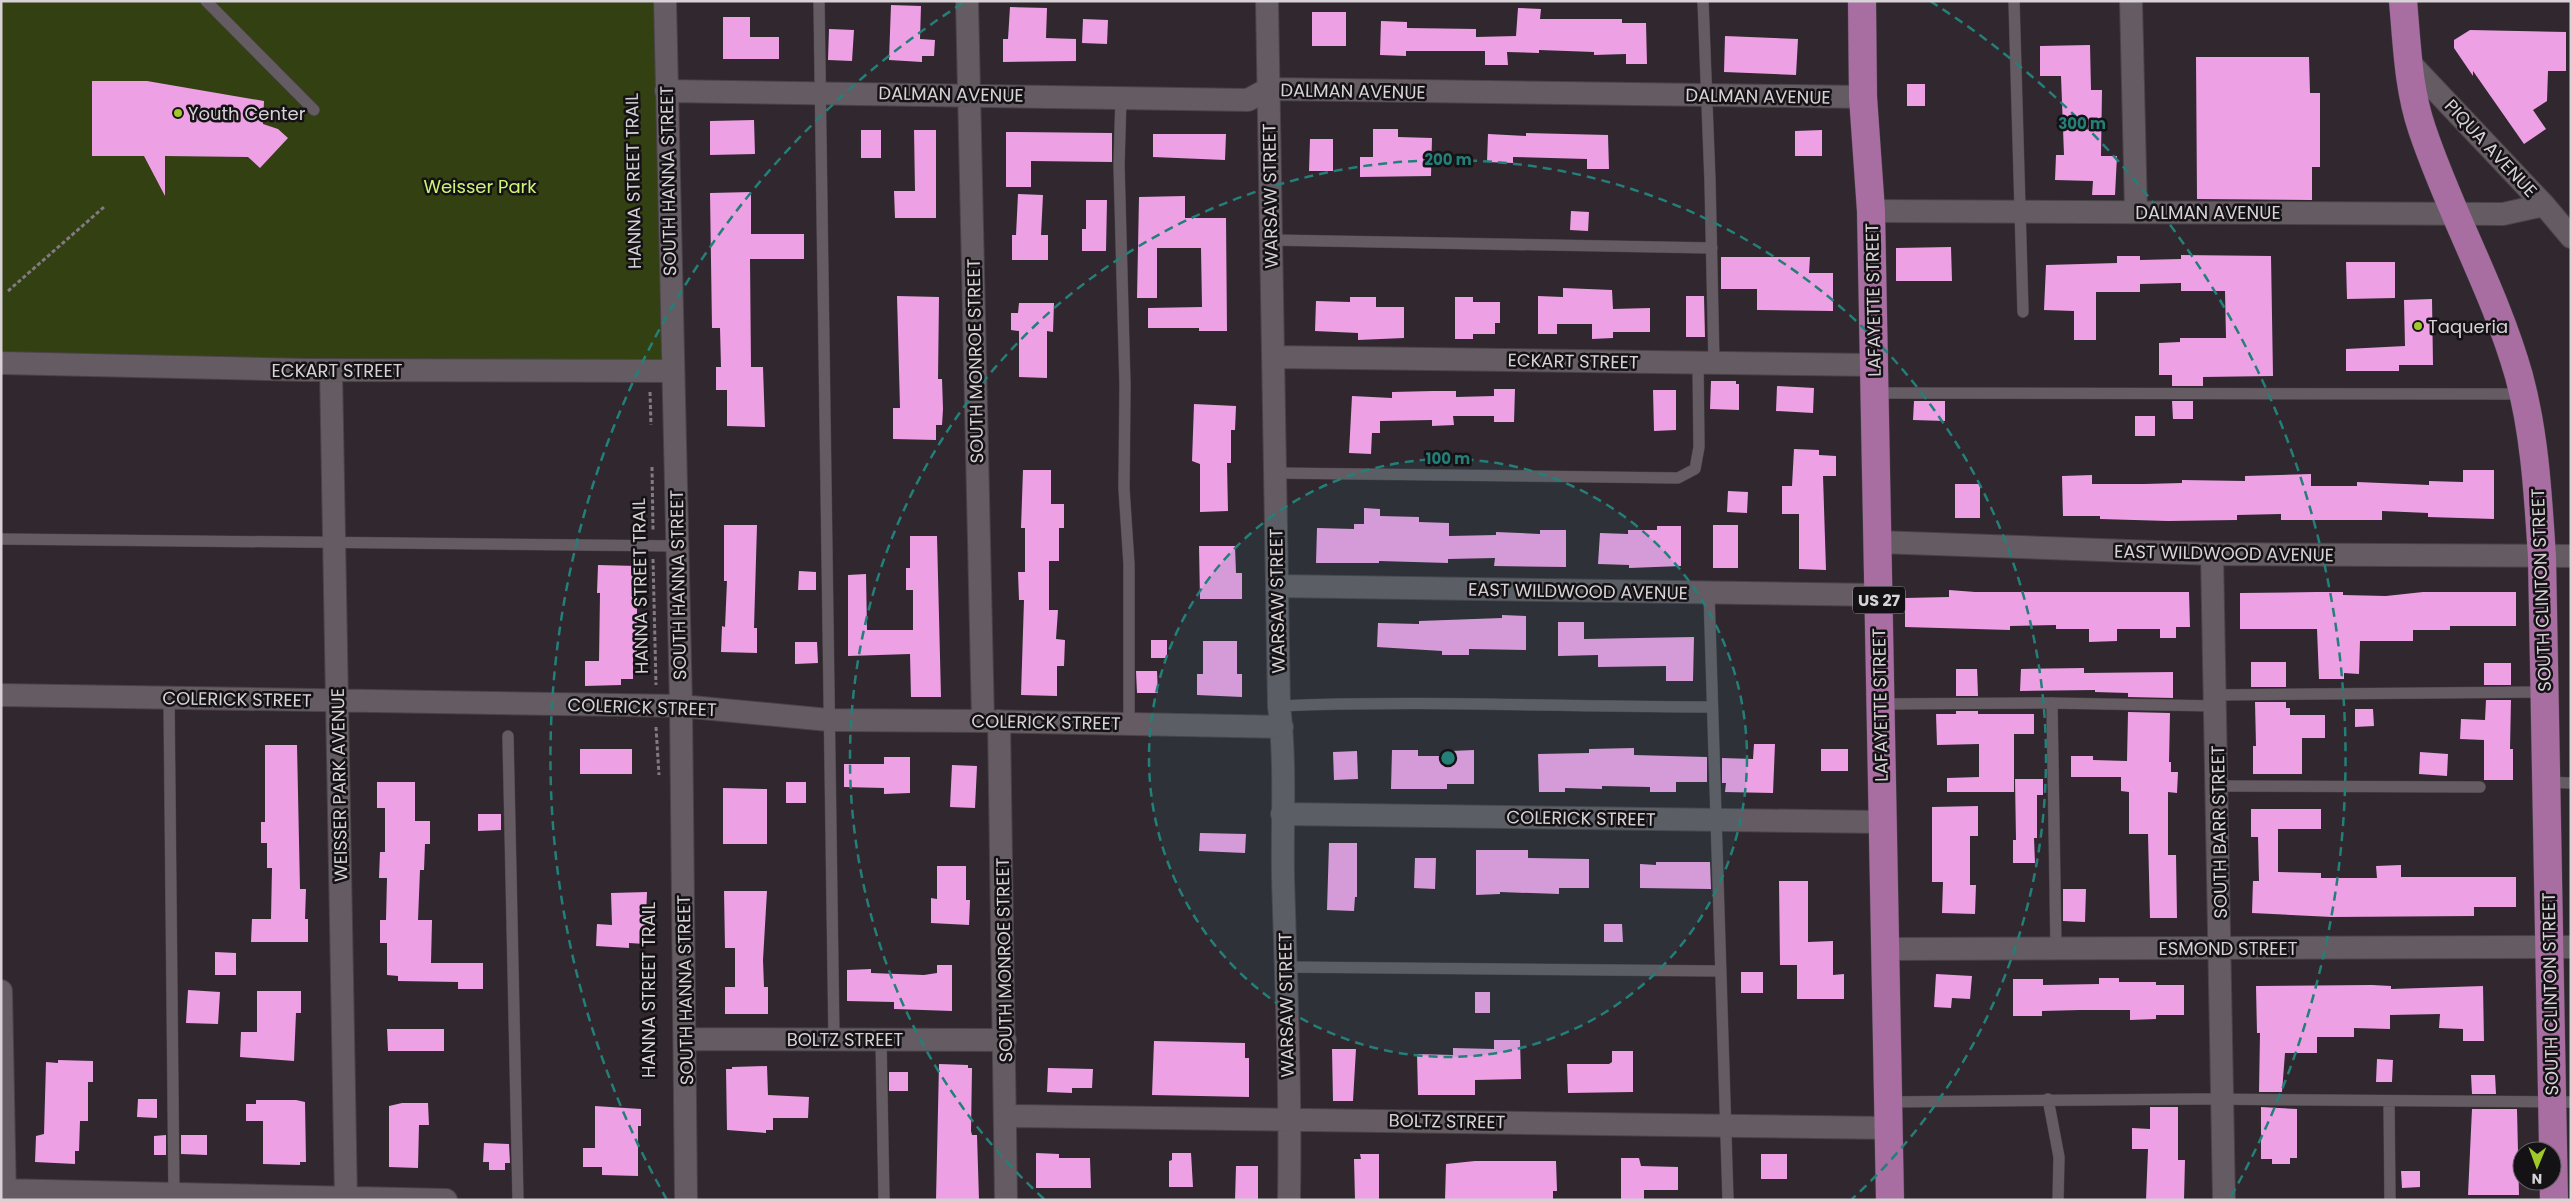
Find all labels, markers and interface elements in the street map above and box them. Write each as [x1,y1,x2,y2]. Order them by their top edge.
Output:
street label: DALMAN AVENUE [1280,77,1426,105]
street label: DALMAN AVENUE [878,80,1024,108]
street label: DALMAN AVENUE [1685,82,1831,110]
street label: SOUTH HANNA STREET [654,85,682,276]
street label: HANNA STREET TRAIL [619,93,647,269]
street label: PIQUA AVENUE [2439,94,2543,202]
place label: Youth Center [188,101,306,126]
marker: Youth Center [172,107,184,119]
text: 300 m [2058,113,2106,134]
street label: WARSAW STREET [1256,123,1284,269]
text: 200 m [1424,149,1472,170]
park label: Weisser Park [423,174,537,199]
street label: DALMAN AVENUE [2135,200,2281,225]
street label: LAFAYETTE STREET [1859,223,1887,377]
street label: SOUTH MONROE STREET [961,258,989,464]
place label: Taqueria [2428,314,2508,339]
marker: Taqueria [2412,320,2424,332]
street label: ECKART STREET [1507,347,1639,375]
street label: ECKART STREET [272,358,403,383]
text: 100 m [1426,448,1470,469]
street label: SOUTH CLINTON STREET [2525,488,2557,692]
street label: SOUTH HANNA STREET [664,489,692,680]
street label: HANNA STREET TRAIL [626,498,654,674]
street label: WARSAW STREET [1263,528,1291,674]
street label: EAST WILDWOOD AVENUE [2114,539,2334,567]
street label: EAST WILDWOOD AVENUE [1468,577,1688,605]
road number: US 27 [1853,586,1905,614]
street label: LAFAYETTE STREET [1866,628,1894,782]
street label: COLERICK STREET [162,685,312,713]
street label: WEISSER PARK AVENUE [325,688,353,882]
street label: COLERICK STREET [567,692,717,722]
street label: COLERICK STREET [971,708,1121,736]
street label: SOUTH BARR STREET [2205,745,2233,919]
centre of rings [1439,749,1457,767]
street label: COLERICK STREET [1506,804,1656,832]
street label: SOUTH MONROE STREET [990,857,1018,1063]
street label: SOUTH CLINTON STREET [2536,892,2564,1096]
street label: SOUTH HANNA STREET [671,894,699,1085]
street label: HANNA STREET TRAIL [636,902,661,1078]
street label: WARSAW STREET [1272,932,1300,1078]
street label: ESMOND STREET [2158,936,2298,961]
street label: BOLTZ STREET [787,1027,904,1052]
street label: BOLTZ STREET [1388,1107,1506,1135]
north arrow [2512,1141,2562,1191]
text: N [2531,1169,2542,1189]

